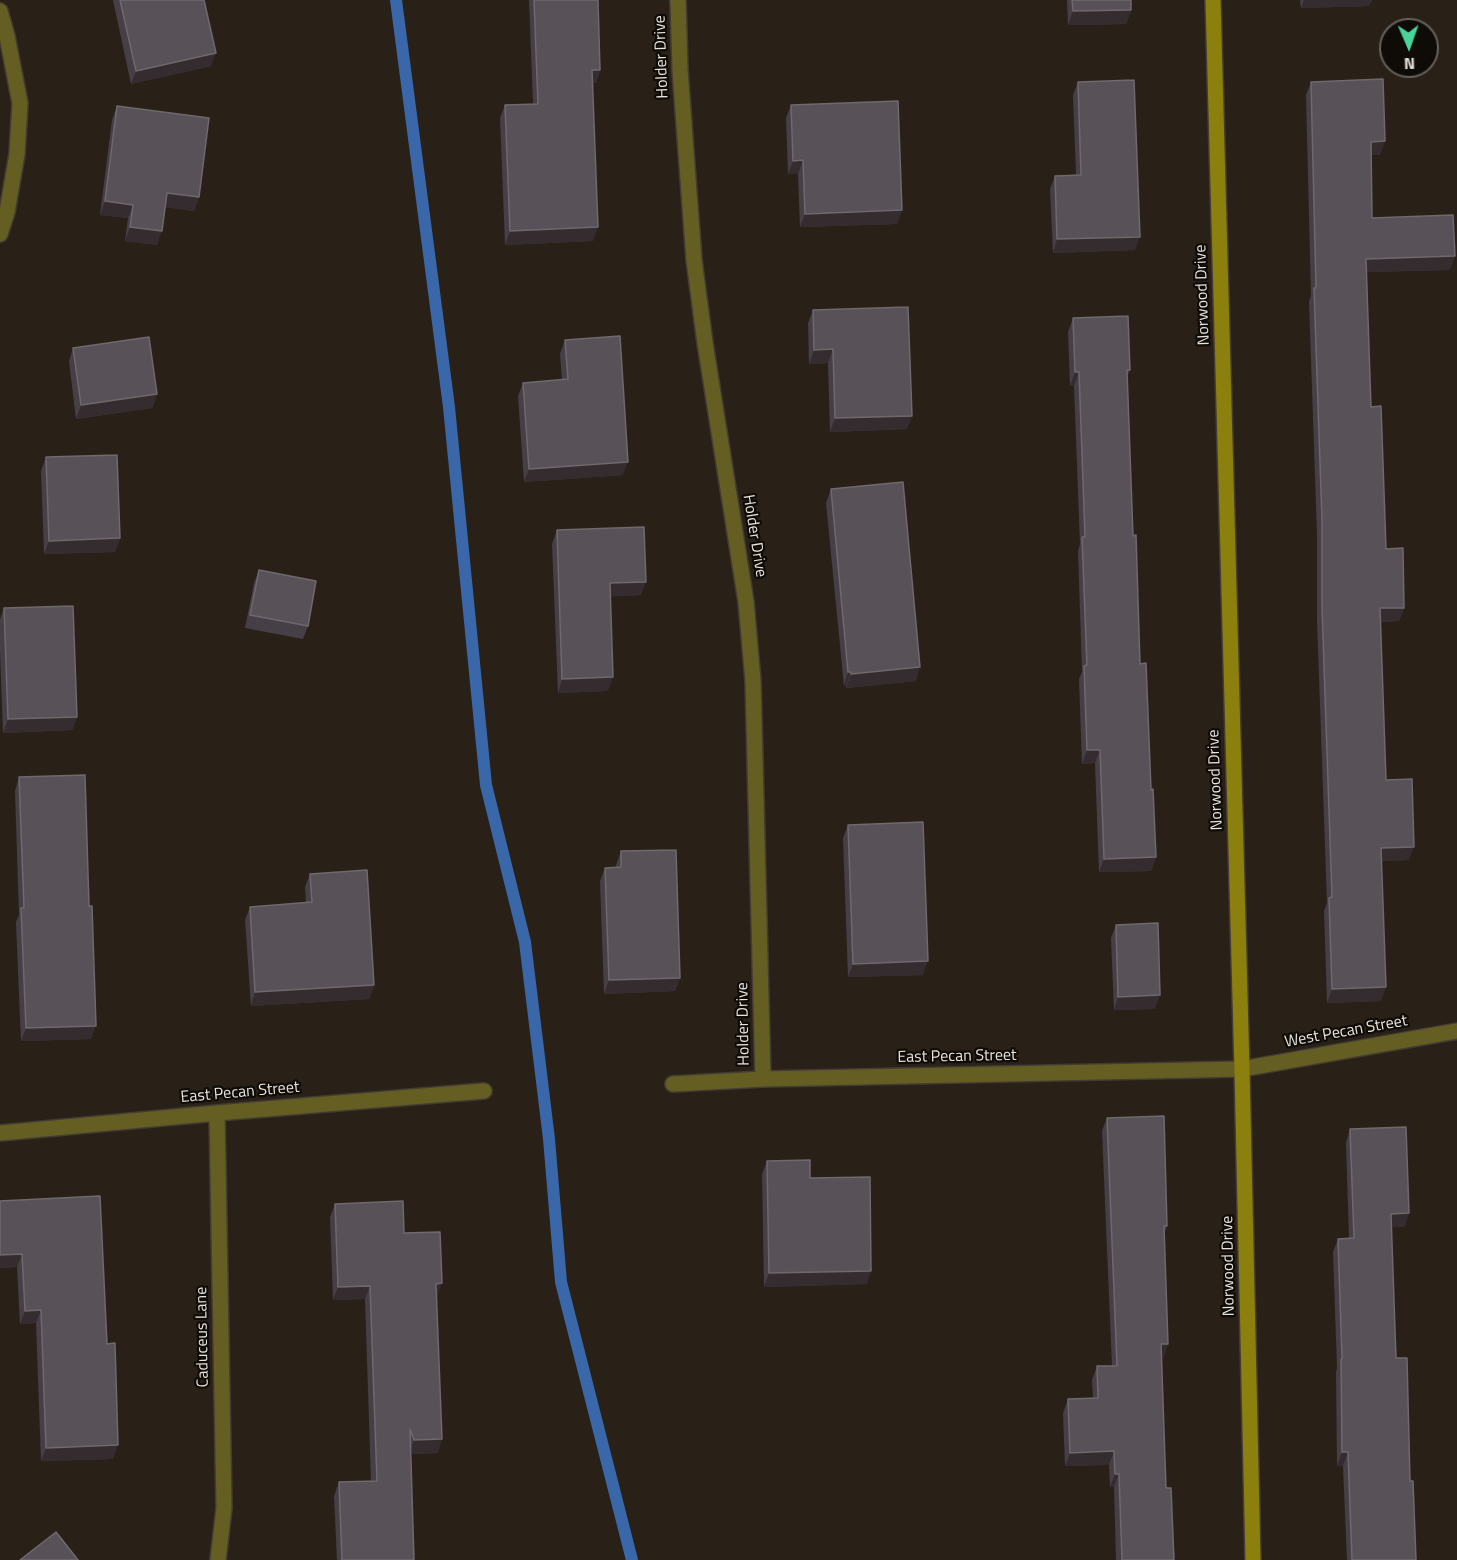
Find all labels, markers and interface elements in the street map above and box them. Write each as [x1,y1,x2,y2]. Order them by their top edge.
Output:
street label: Holder Drive [651,15,673,99]
north arrow [1379,18,1439,78]
text: N [1404,52,1416,76]
street label: Norwood Drive [1192,244,1214,346]
street label: Holder Drive [738,493,770,579]
street label: Norwood Drive [1205,729,1227,831]
street label: Holder Drive [734,982,754,1066]
street label: West Pecan Street [1283,1012,1409,1052]
street label: East Pecan Street [897,1046,1017,1068]
street label: East Pecan Street [180,1078,300,1108]
street label: Norwood Drive [1219,1215,1239,1317]
street label: Caduceus Lane [193,1287,213,1387]

